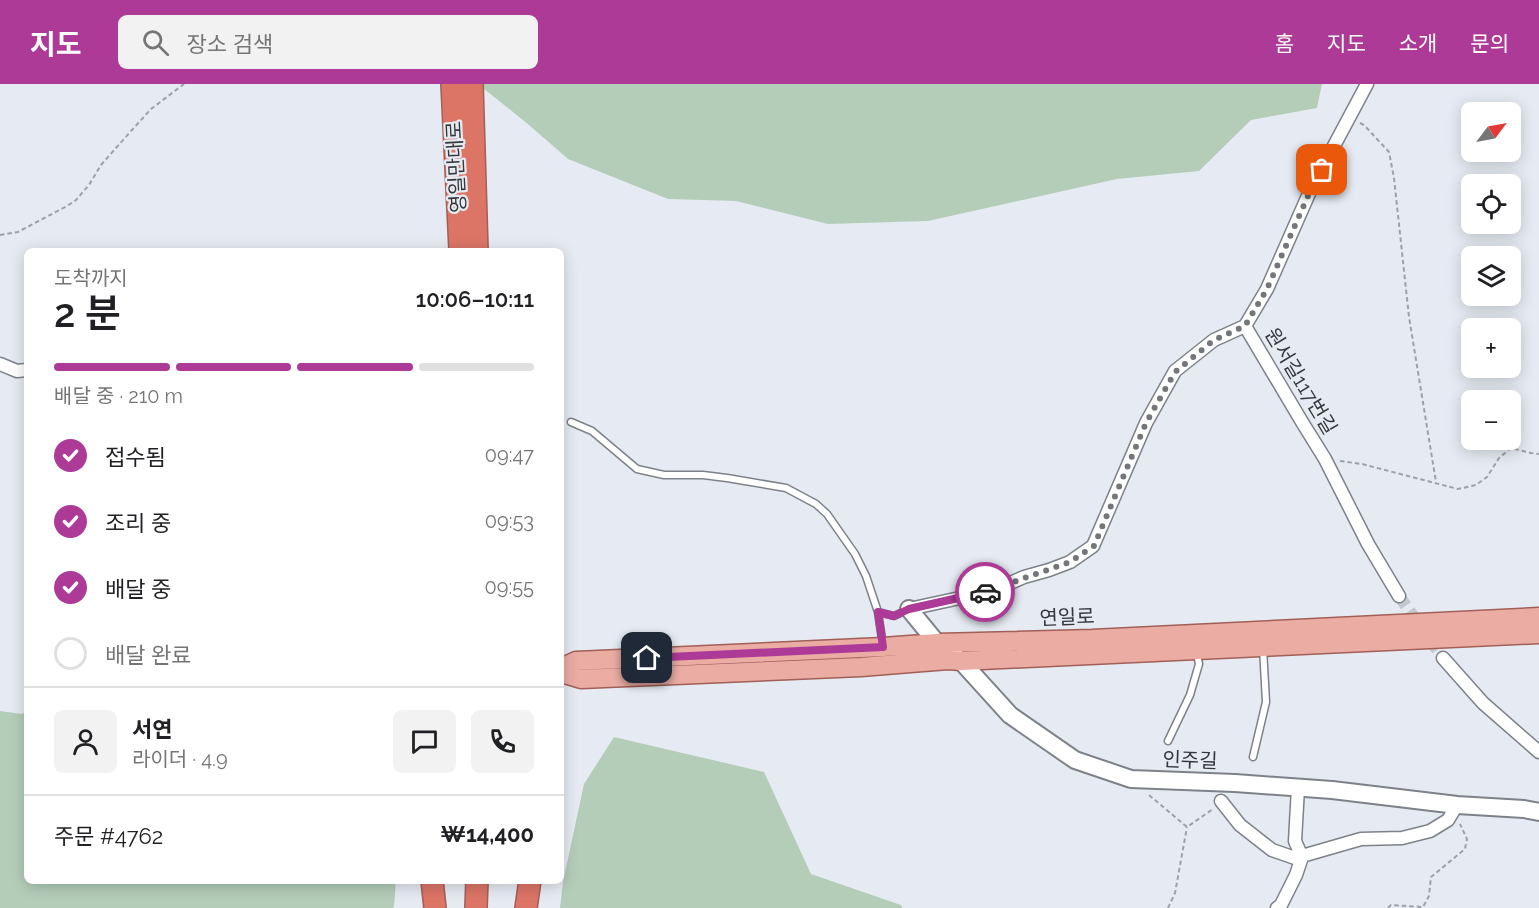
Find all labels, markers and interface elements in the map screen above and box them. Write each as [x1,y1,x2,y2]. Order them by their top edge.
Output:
search box [118,15,538,69]
icon: search [139,26,172,59]
text: 지도 [30,28,82,61]
text: 장소 검색 [187,31,273,57]
text: 홈 [1275,31,1294,56]
text: 지도 [1327,31,1366,56]
text: 소개 [1399,31,1437,56]
text: 문의 [1470,31,1509,56]
north arrow [1461,102,1521,162]
map controls [1461,102,1521,450]
street label: 영일만대로 [442,120,470,214]
pin [1296,144,1347,195]
icon: bag [1305,153,1338,186]
button: locate [1461,174,1521,234]
button: layers [1461,246,1521,306]
text: 도착까지 [54,266,128,290]
text: 10:06–10:11 [416,286,534,312]
text: 2 분 [54,290,121,336]
button: + [1461,318,1521,378]
street label: 원서길117번길 [1260,324,1342,438]
text: 배달 중 · 210 m [54,384,183,408]
button: − [1461,390,1521,450]
icon: check [54,439,87,472]
text: 09:47 [485,443,534,467]
text: 접수됨 [105,444,166,470]
icon: check [54,505,87,538]
text: 09:53 [485,509,534,533]
text: 조리 중 [105,510,171,536]
courier [955,562,1015,622]
icon: check [54,571,87,604]
text: 09:55 [484,575,534,599]
text: 배달 중 [105,576,171,602]
icon: car [969,576,1002,609]
street label: 연일로 [1039,604,1095,630]
pin [621,632,672,683]
icon: home [630,641,663,674]
text: 배달 완료 [105,642,192,668]
button: person [54,710,117,773]
button: chat [393,710,456,773]
button: phone [471,710,534,773]
text: 서연 [132,716,172,742]
text: 라이더 · 4.9 [132,747,228,771]
street label: 인주길 [1162,747,1218,773]
text: ₩14,400 [441,821,534,847]
text: 주문 #4762 [54,823,163,849]

